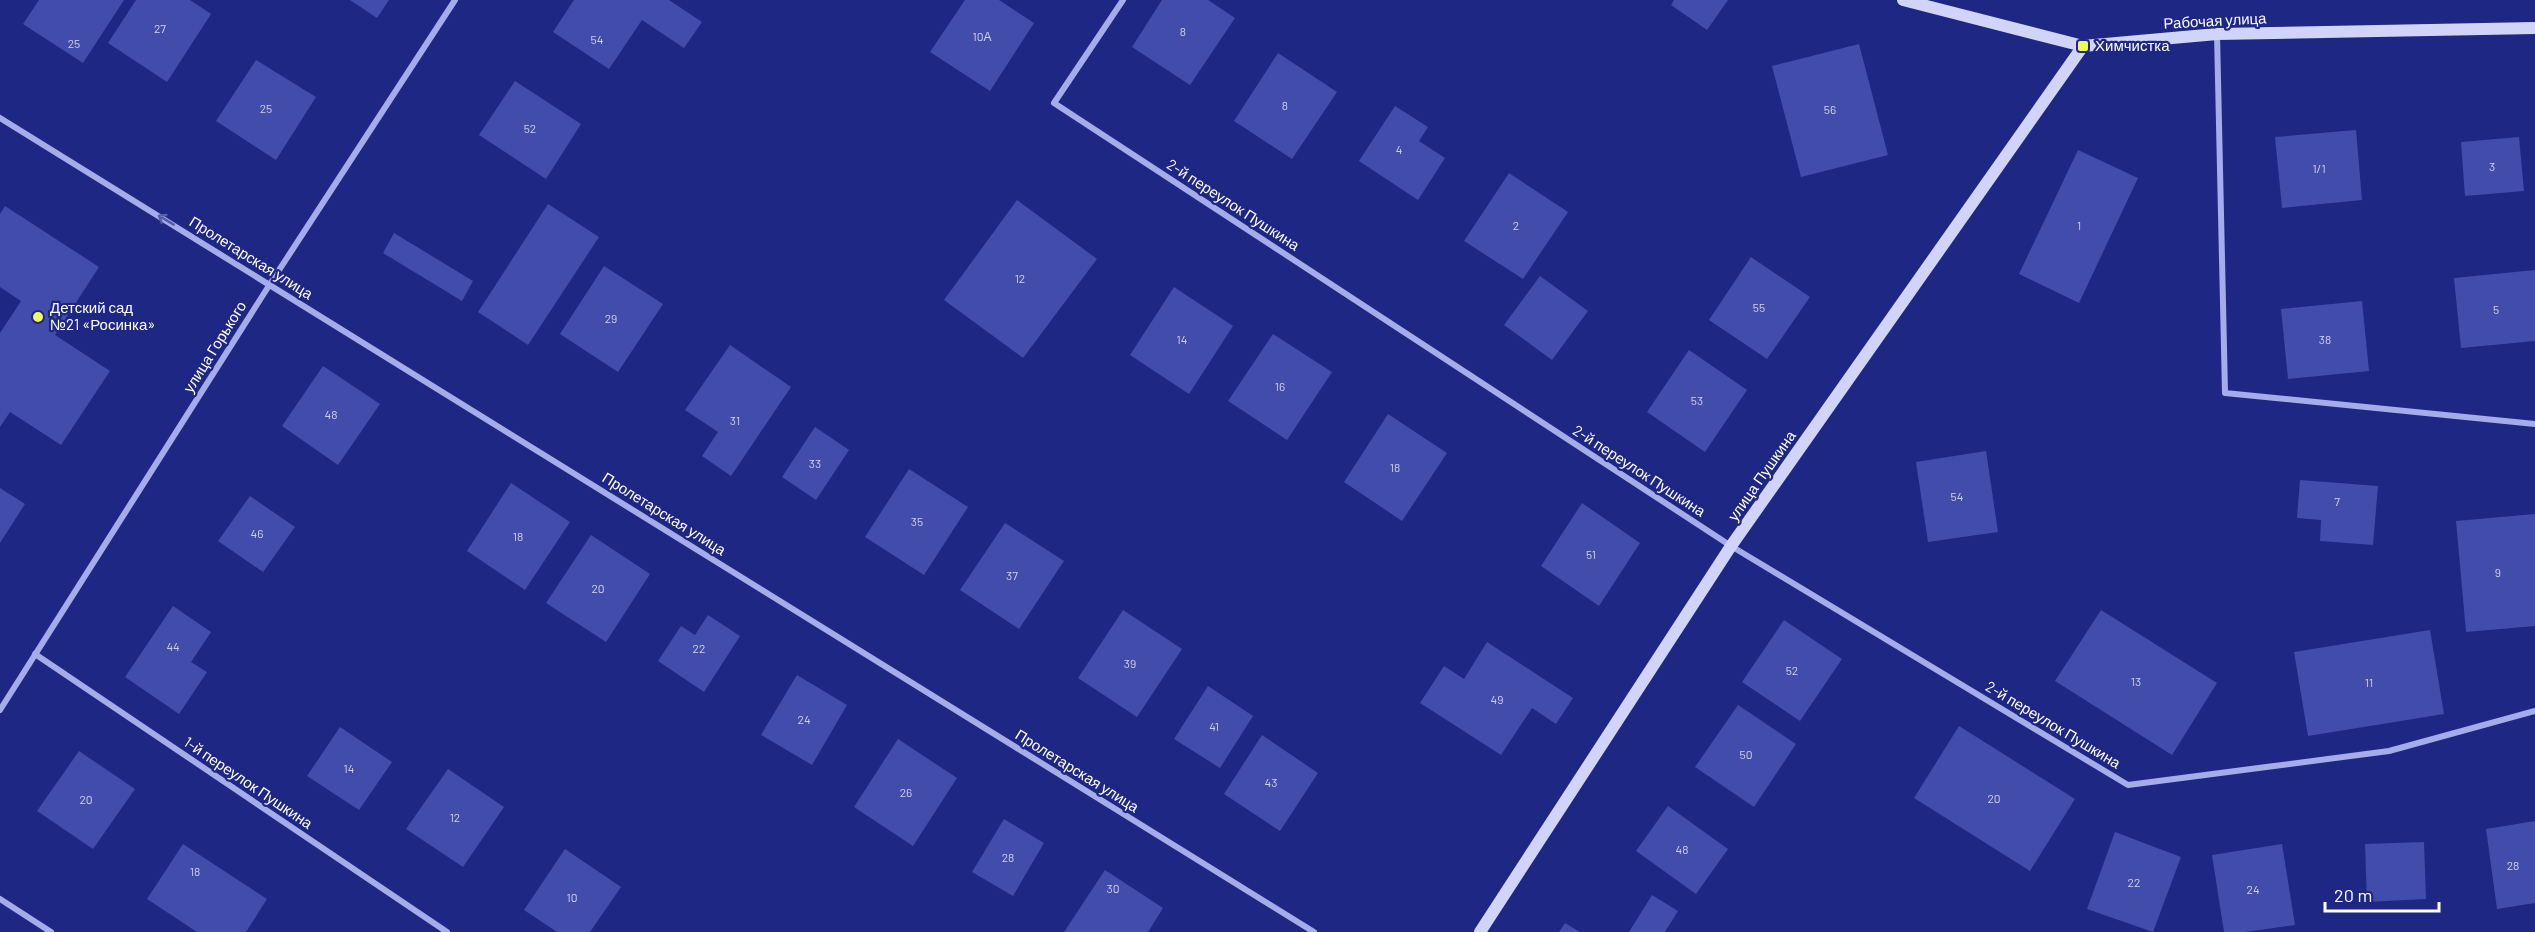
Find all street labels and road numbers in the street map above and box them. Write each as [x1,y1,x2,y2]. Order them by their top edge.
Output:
street label: Рабочая улица [2163,8,2267,32]
street label: 2-й переулок Пушкина [1164,155,1304,254]
street label: Пролетарская улица [186,212,317,303]
street label: улица Горького [179,297,249,396]
street label: 2-й переулок Пушкина [1570,421,1710,520]
street label: улица Пушкина [1723,426,1799,524]
street label: Пролетарская улица [599,468,730,559]
street label: 2-й переулок Пушкина [1983,677,2125,772]
street label: Пролетарская улица [1012,725,1143,816]
street label: 1-й переулок Пушкина [181,732,317,832]

